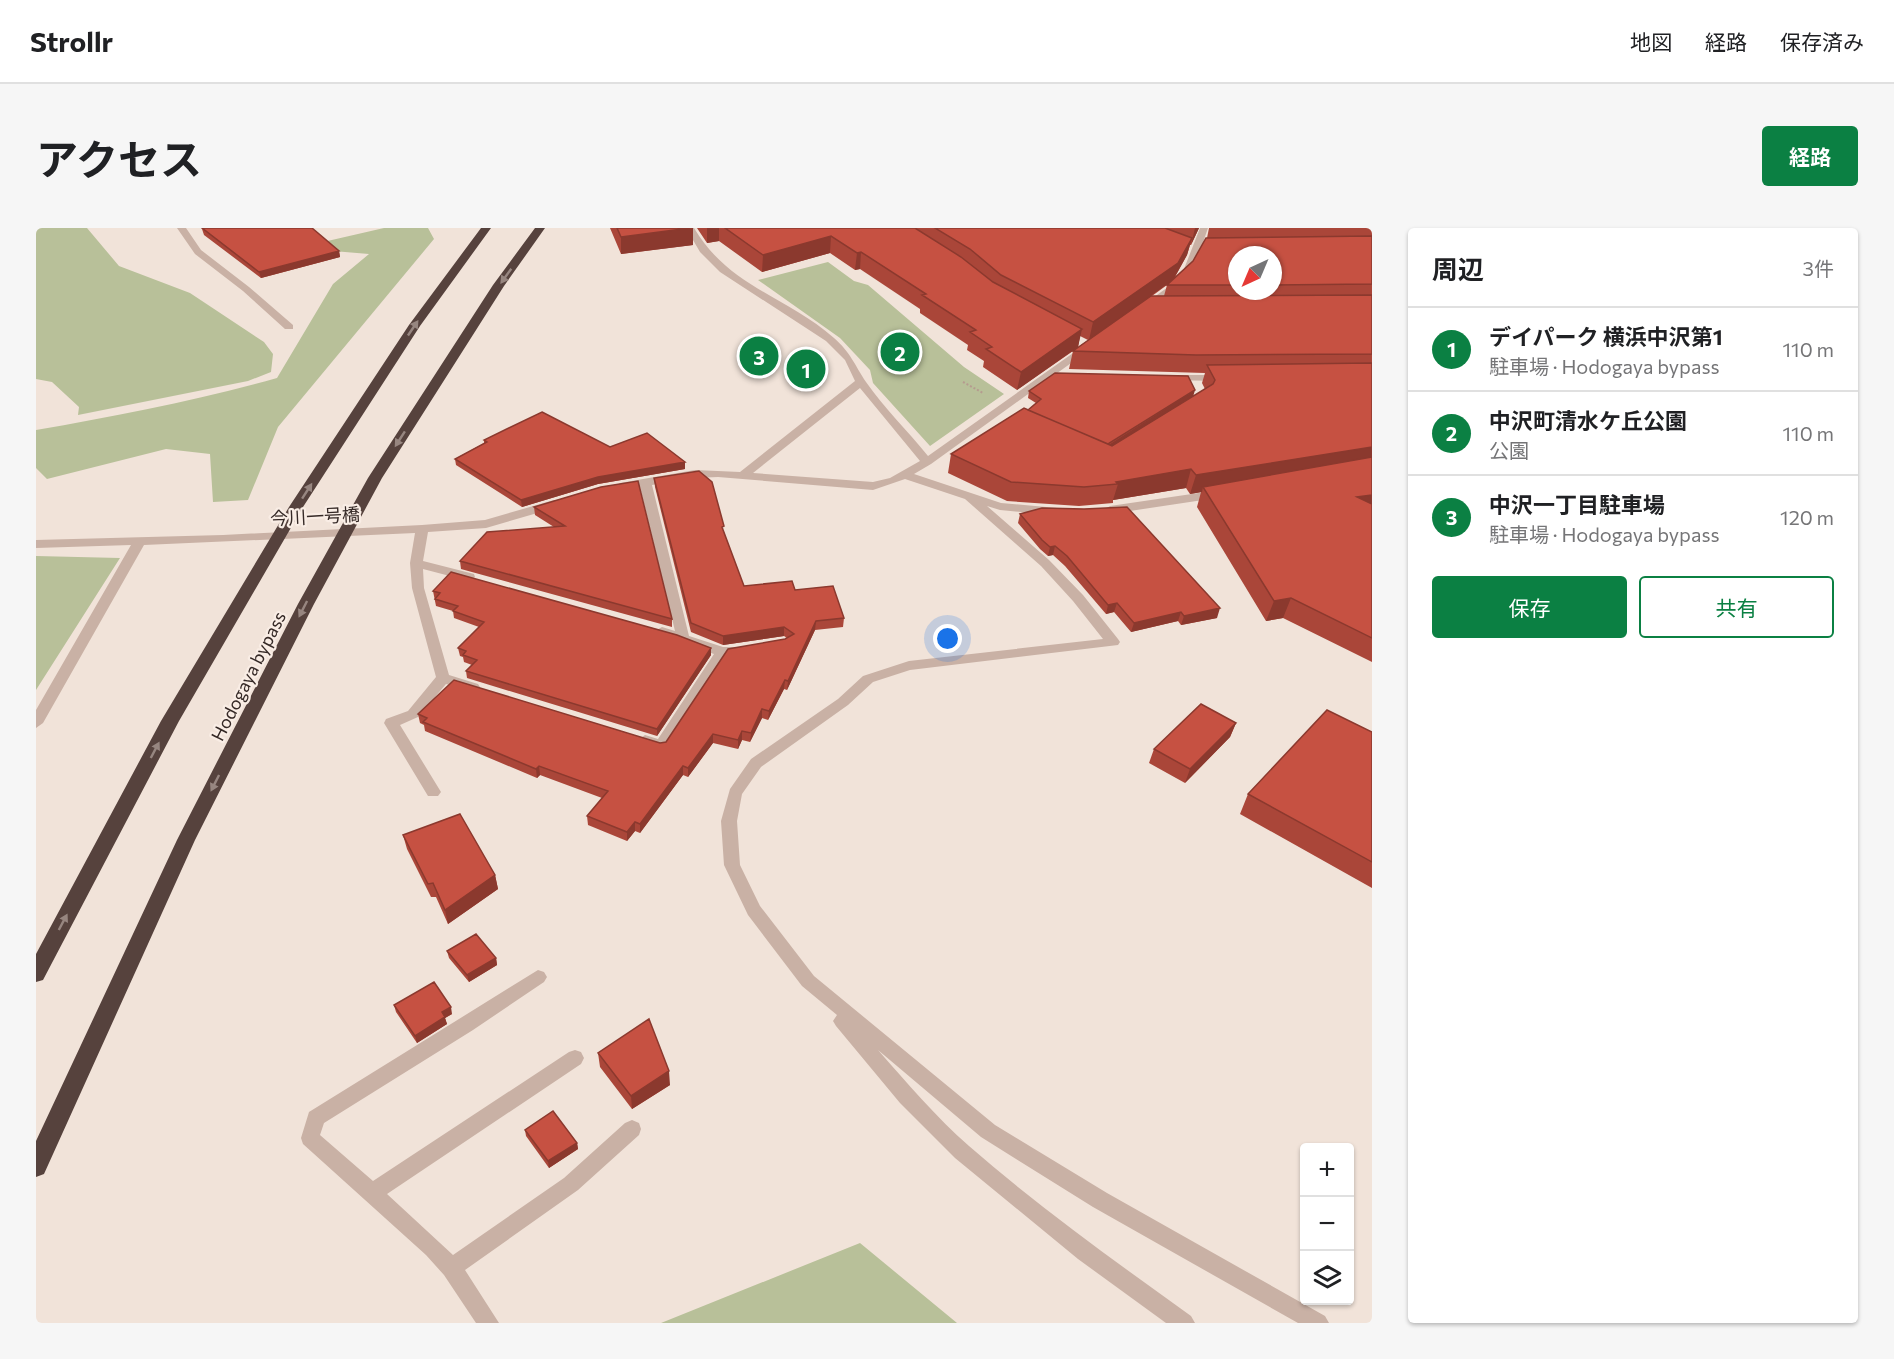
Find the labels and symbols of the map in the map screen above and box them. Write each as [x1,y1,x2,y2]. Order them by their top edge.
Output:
north arrow [1228,246,1282,300]
one-way arrow [500,268,512,283]
one-way arrow [407,320,419,336]
pin: 2 [880,330,920,374]
pin: 3 [740,334,778,378]
pin: 1 [786,346,826,392]
one-way arrow [394,431,405,448]
one-way arrow [301,483,312,499]
street label: 今川一号橋 [269,503,361,529]
one-way arrow [299,600,309,618]
street label: Hodogaya bypass [206,608,290,744]
your location [933,624,962,653]
one-way arrow [150,741,160,758]
one-way arrow [210,774,220,791]
one-way arrow [58,913,68,930]

